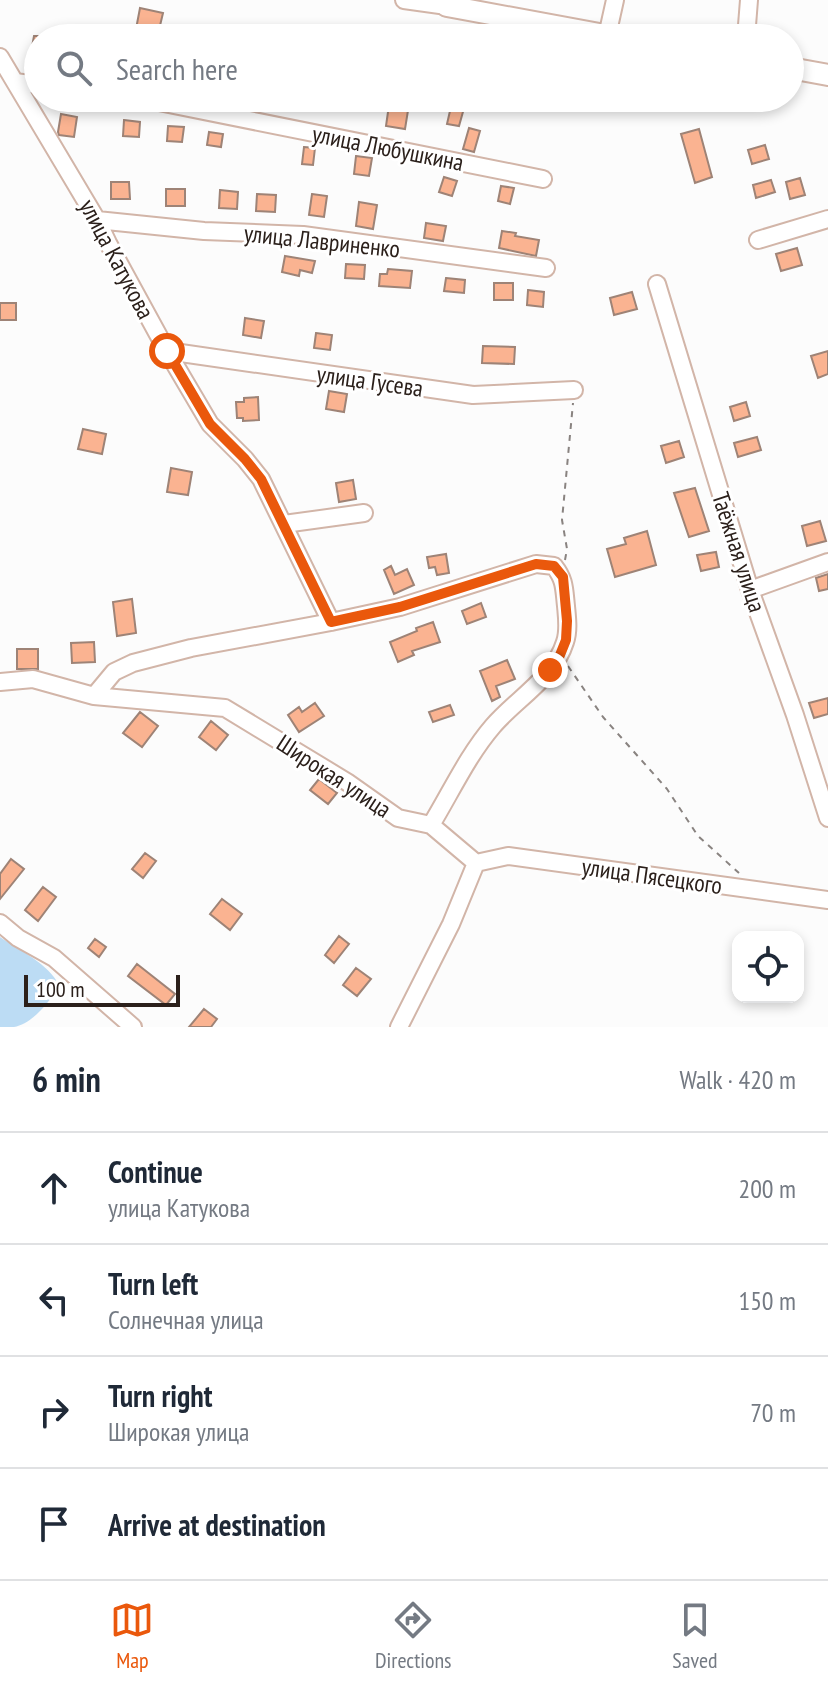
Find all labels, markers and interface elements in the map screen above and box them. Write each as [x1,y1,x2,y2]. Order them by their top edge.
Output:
search box [24,24,804,112]
icon: search [52,46,96,90]
text: Search here [116,49,238,88]
street label: улица Любушкина [310,118,466,178]
street label: улица Катукова [73,194,161,324]
street label: улица Лавриненко [242,217,402,265]
route start [149,333,185,369]
street label: улица Гусева [315,358,425,404]
street label: Таёжная улица [705,488,773,616]
route end [532,652,568,688]
street label: Широкая улица [271,727,397,825]
street label: улица Пясецкого [580,851,724,901]
map controls [732,931,804,1003]
button: locate [732,931,804,1003]
scale bar [24,971,180,1007]
text: 100 m [36,975,85,1003]
text: 6 min [32,1057,101,1101]
text: Walk · 420 m [679,1063,796,1096]
text: Continue [108,1152,203,1191]
icon: ahead [32,1166,76,1210]
text: 200 m [738,1172,796,1205]
text: улица Катукова [108,1191,250,1224]
text: Turn left [108,1264,198,1303]
icon: left [32,1278,76,1322]
text: 150 m [738,1284,796,1317]
text: Солнечная улица [108,1303,264,1336]
text: Turn right [108,1376,212,1415]
icon: right [32,1390,76,1434]
text: 70 m [750,1396,796,1429]
text: Широкая улица [108,1415,249,1448]
icon: arrive [32,1502,76,1546]
text: Arrive at destination [108,1505,326,1544]
tab: Map [110,1598,154,1674]
tab: Directions [375,1598,452,1674]
tab: Saved [672,1598,718,1674]

